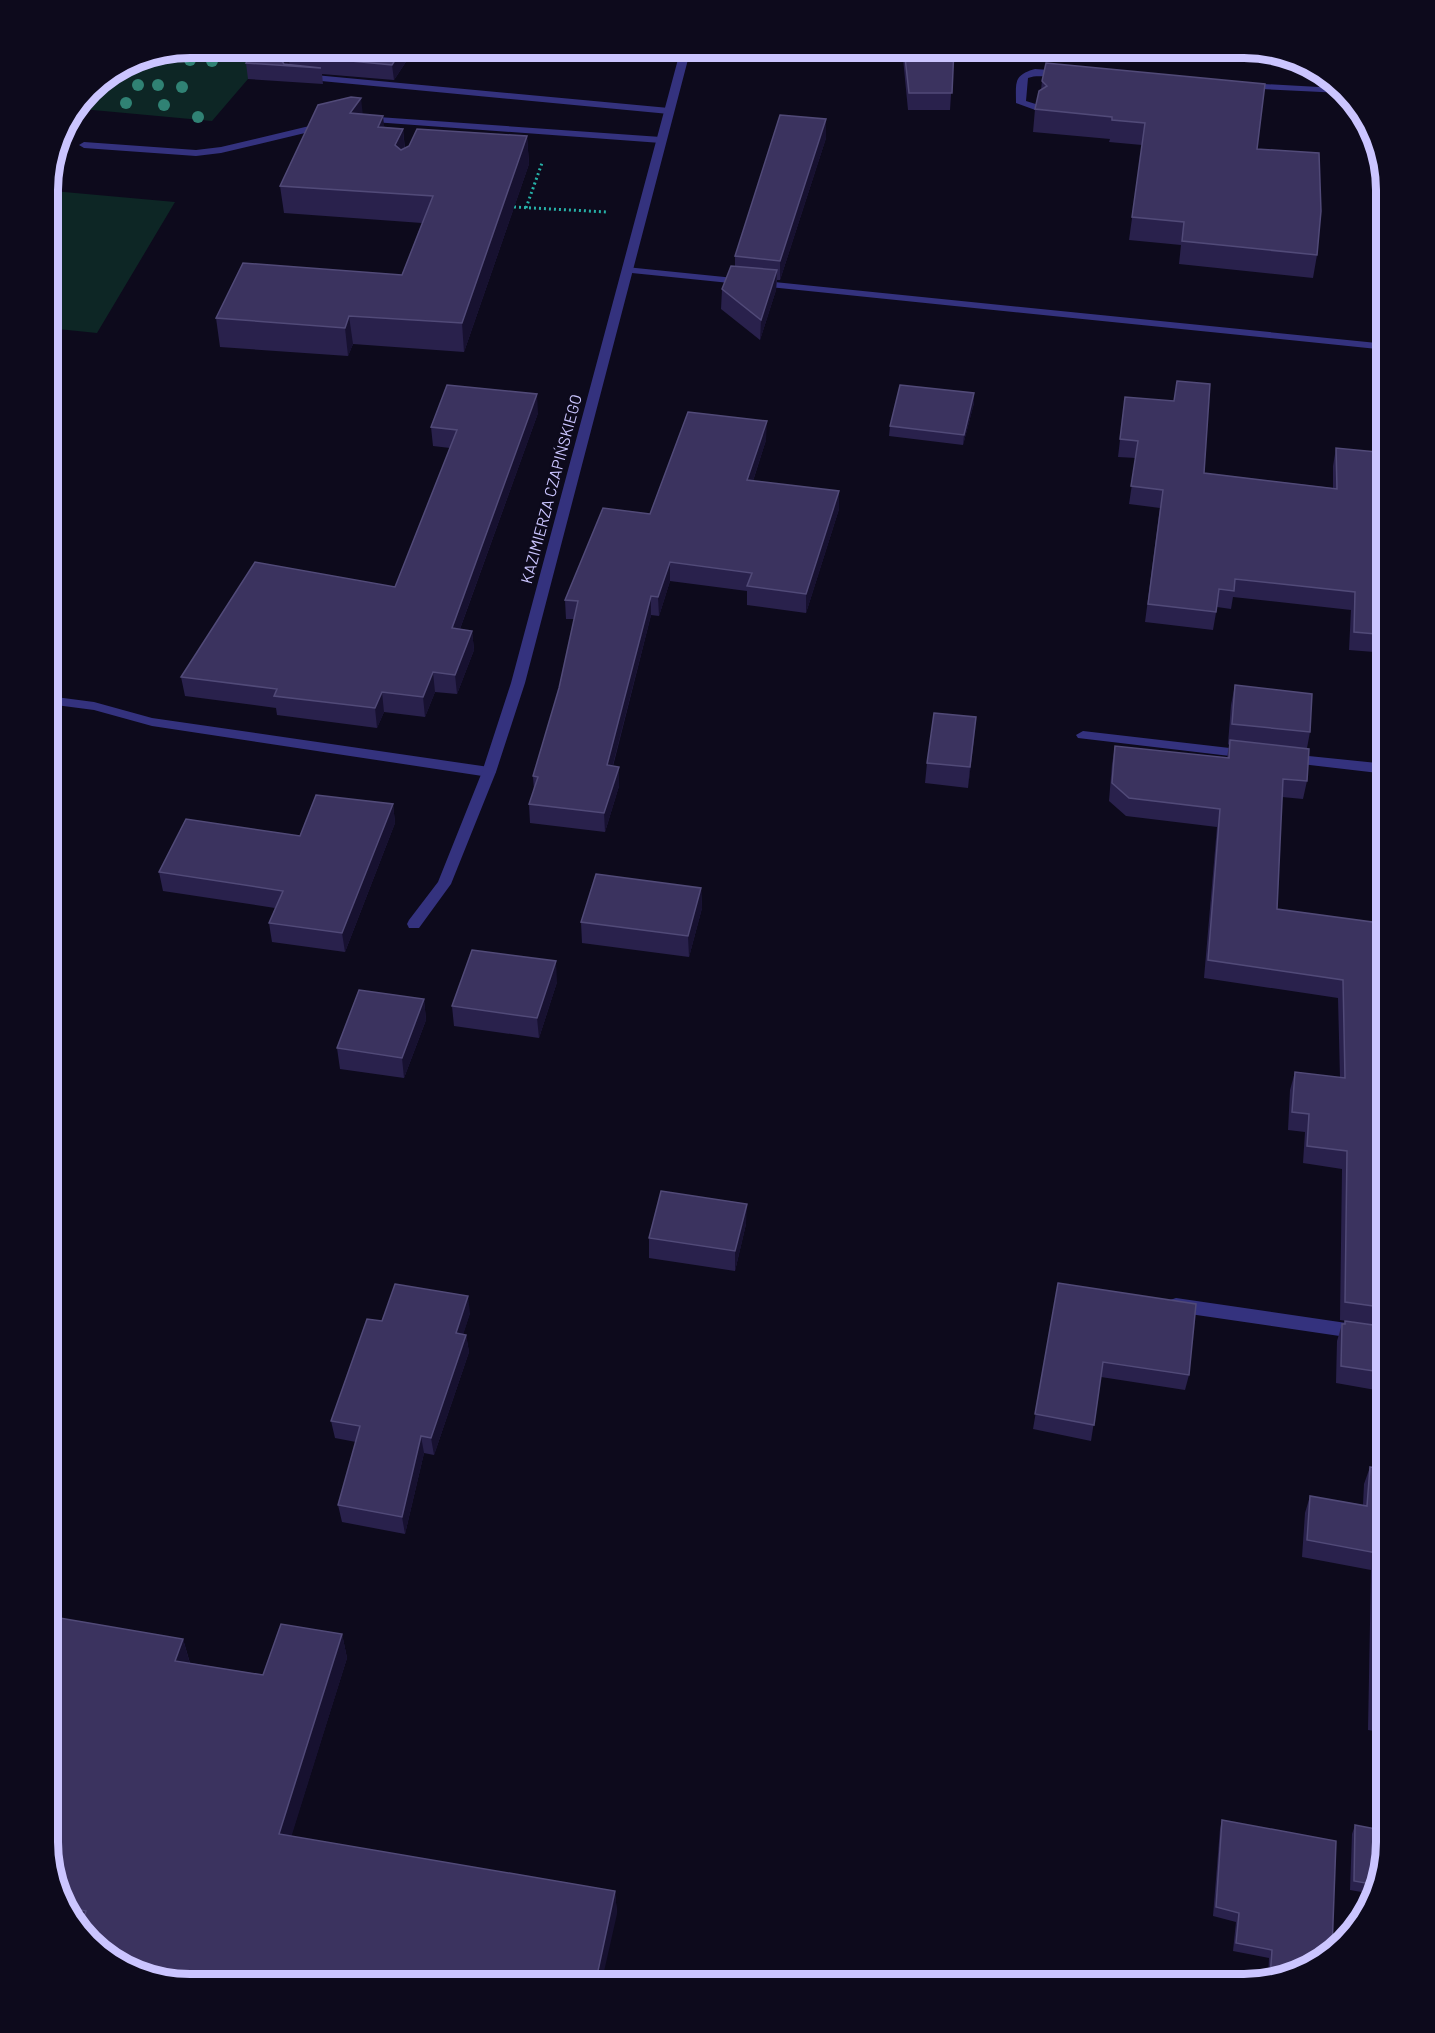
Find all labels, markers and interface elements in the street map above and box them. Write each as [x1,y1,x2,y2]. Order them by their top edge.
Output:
street label: KAZIMIERZA CZAPIŃSKIEGO [516,392,585,586]

